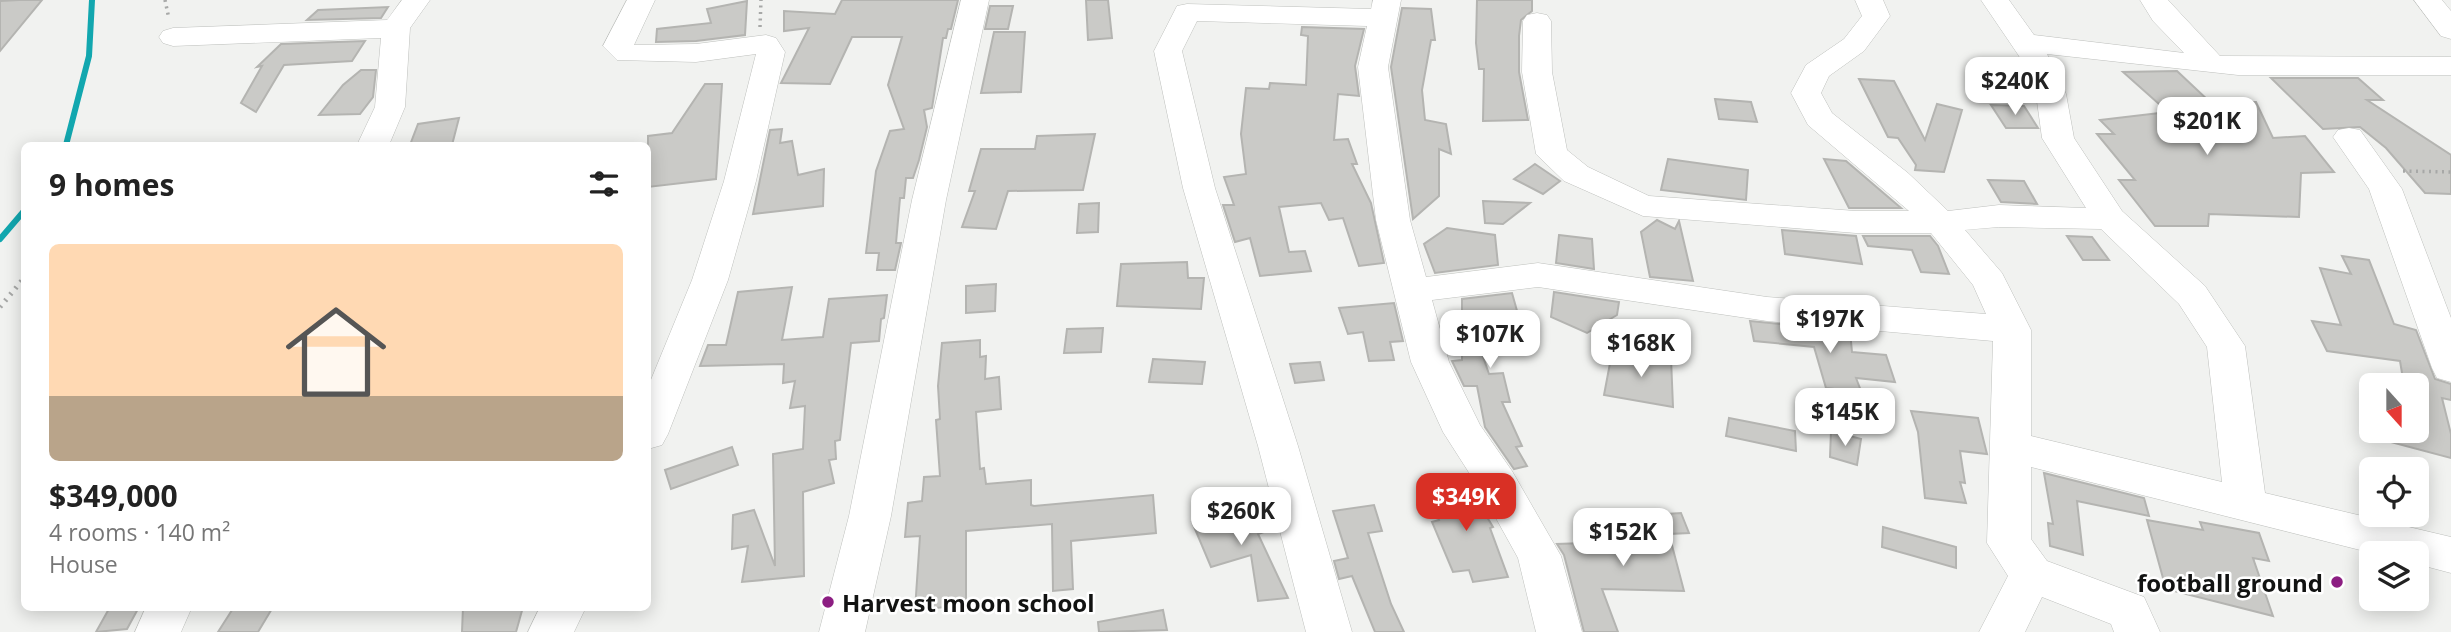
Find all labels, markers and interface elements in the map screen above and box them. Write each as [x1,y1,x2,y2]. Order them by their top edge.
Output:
pin: $240K [1966,58,2064,117]
text: $240K [1981,64,2049,96]
pin: $201K [2158,97,2256,157]
text: $201K [2173,104,2241,136]
text: 9 homes [49,164,174,205]
icon: filters [585,165,623,203]
icon: home [273,289,399,415]
pin: $197K [1781,296,1879,355]
text: $197K [1796,302,1864,334]
pin: $107K [1441,310,1539,370]
text: $107K [1456,317,1524,349]
pin: $168K [1592,320,1690,379]
text: $168K [1607,326,1675,358]
north arrow [2359,373,2429,443]
map controls [2359,373,2429,611]
pin: $145K [1796,388,1894,448]
text: $145K [1811,395,1879,427]
button: locate [2359,457,2429,527]
pin: $349K [1417,474,1515,533]
text: $349,000 [49,475,178,516]
text: $349K [1432,480,1500,512]
pin: $260K [1192,488,1290,547]
text: $260K [1207,494,1275,526]
pin: $152K [1574,508,1672,568]
text: $152K [1589,515,1657,547]
text: 4 rooms · 140 m² [49,516,230,548]
button: layers [2359,541,2429,611]
text: House [49,548,118,580]
place label: football ground [2137,566,2323,599]
marker: football ground [2329,574,2345,590]
place label: Harvest moon school [842,586,1095,619]
marker: Harvest moon school [820,594,836,610]

